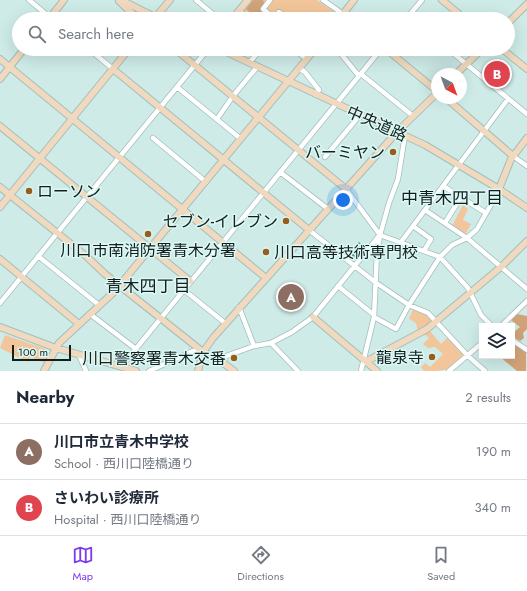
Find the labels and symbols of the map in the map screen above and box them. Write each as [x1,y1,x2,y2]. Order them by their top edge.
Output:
pin: B [484,59,510,89]
north arrow [431,68,467,104]
street label: 中央道路 [343,100,411,147]
place label: バーミヤン [305,141,385,164]
marker: バーミヤン [388,147,398,157]
place label: ローソン [37,180,101,203]
marker: ローソン [24,186,34,196]
district label: 中青木四丁目 [401,186,503,210]
your location [333,190,353,210]
place label: セブン-イレブン [163,210,278,233]
marker: セブン-イレブン [281,216,291,226]
marker: 川口市南消防署青木分署 [143,229,153,239]
place label: 川口市南消防署青木分署 [60,239,236,262]
place label: 川口高等技術専門校 [274,241,418,264]
marker: 川口高等技術専門校 [261,247,271,257]
district label: 青木四丁目 [106,274,191,298]
pin: A [278,282,304,312]
scale bar [12,343,71,362]
place label: 龍泉寺 [376,346,424,369]
place label: 川口警察署青木交番 [82,347,226,370]
marker: 龍泉寺 [427,352,437,362]
marker: 川口警察署青木交番 [229,353,239,363]

